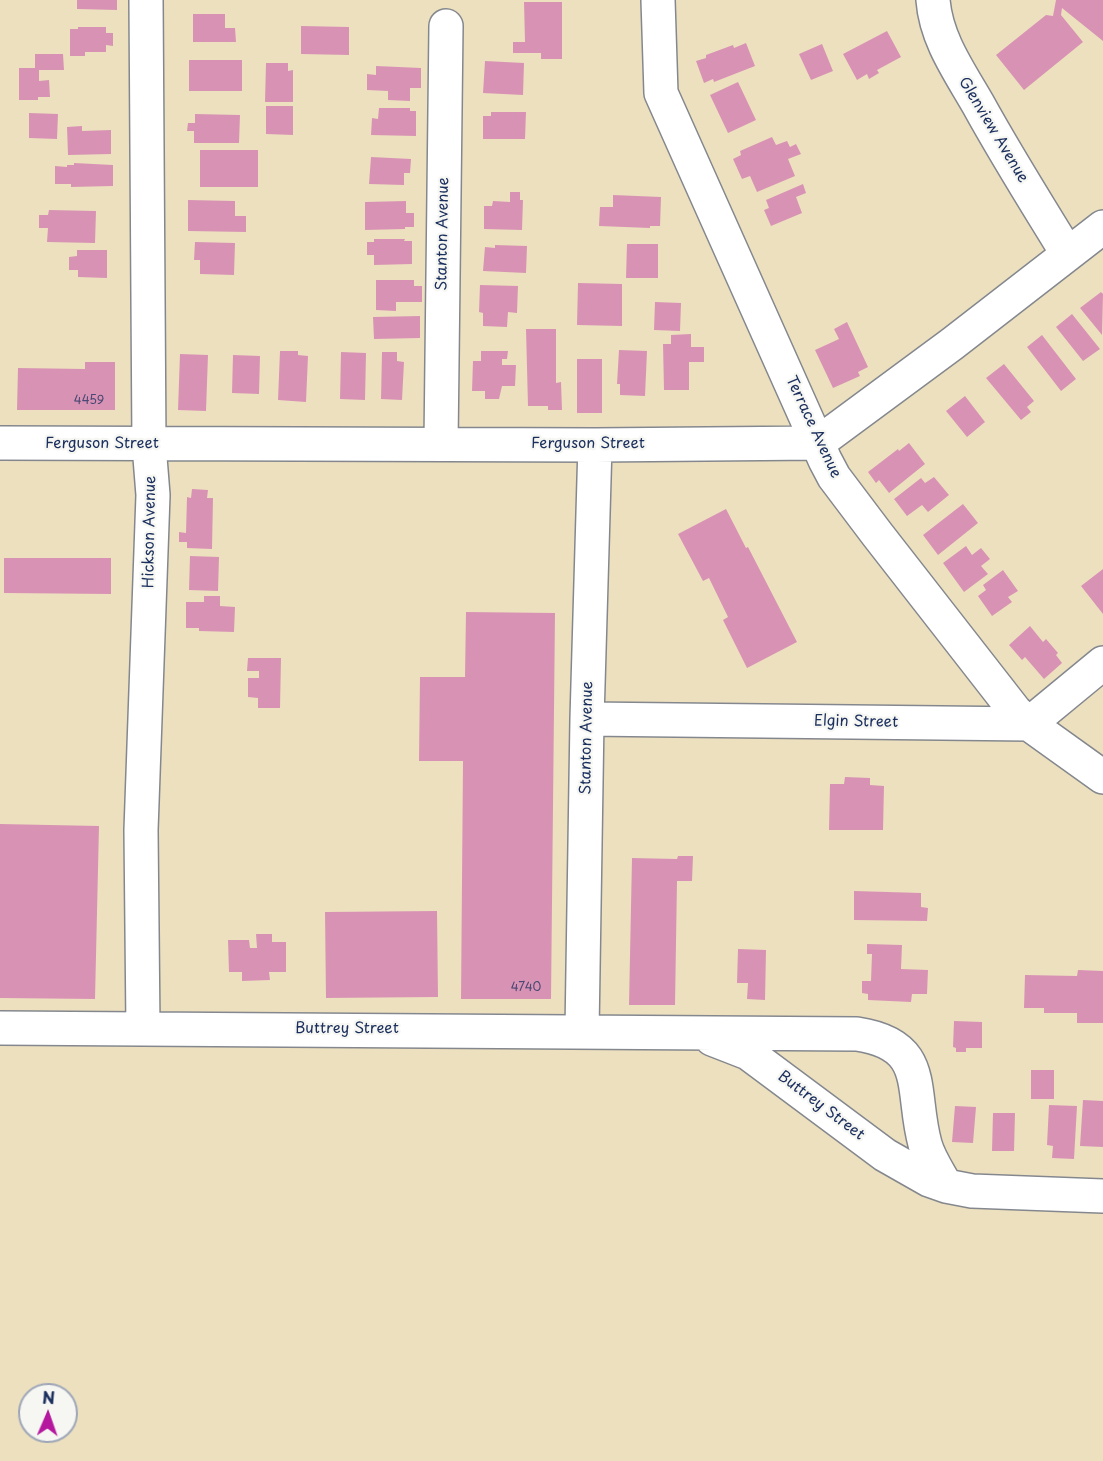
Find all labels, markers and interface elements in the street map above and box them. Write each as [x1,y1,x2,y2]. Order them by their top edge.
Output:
street label: Glenview Avenue [954,74,1032,186]
street label: Stanton Avenue [433,177,453,291]
street label: Terrace Avenue [781,373,845,481]
house number: 4459 [74,394,104,408]
street label: Ferguson Street [45,435,159,453]
street label: Ferguson Street [531,435,645,453]
street label: Hickson Avenue [140,476,160,588]
street label: Stanton Avenue [577,681,597,795]
street label: Elgin Street [814,712,898,732]
house number: 4740 [511,981,541,995]
street label: Buttrey Street [295,1020,399,1038]
street label: Buttrey Street [774,1068,868,1144]
north arrow [18,1383,78,1443]
text: N [42,1385,55,1409]

